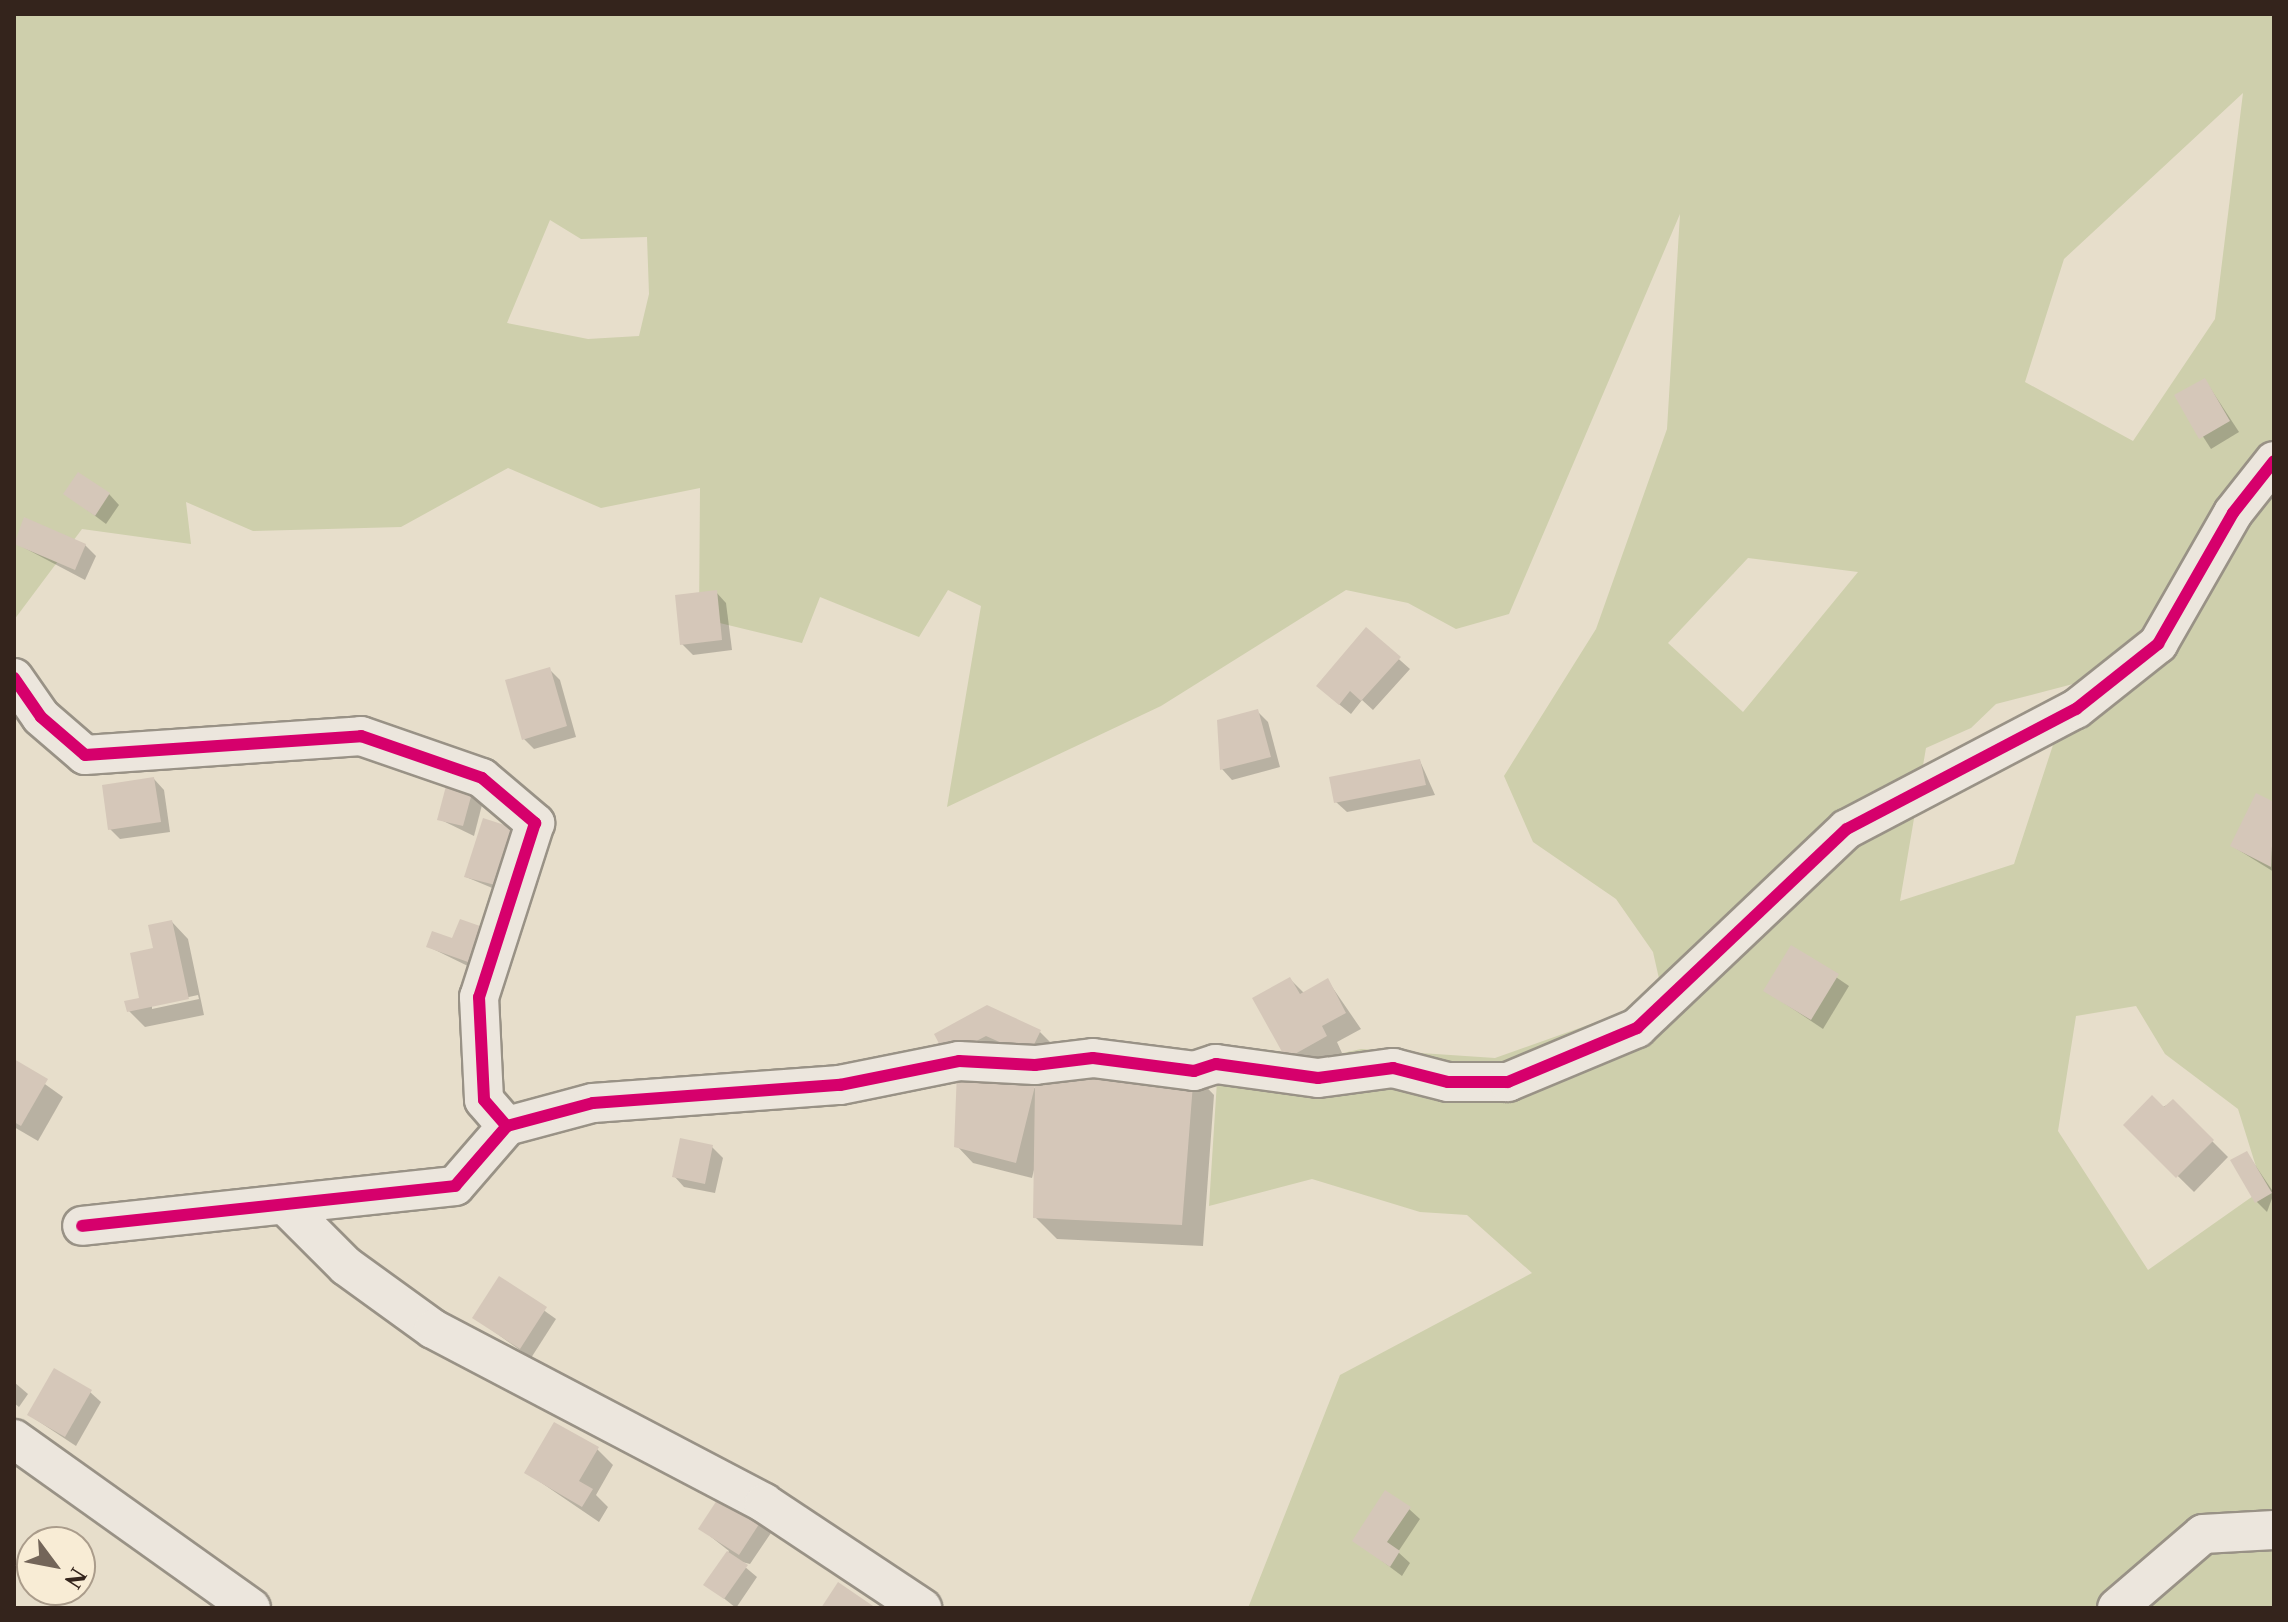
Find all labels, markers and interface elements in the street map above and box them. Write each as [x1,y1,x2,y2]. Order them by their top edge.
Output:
north arrow [16,1526,96,1606]
text: N [59,1563,92,1593]

